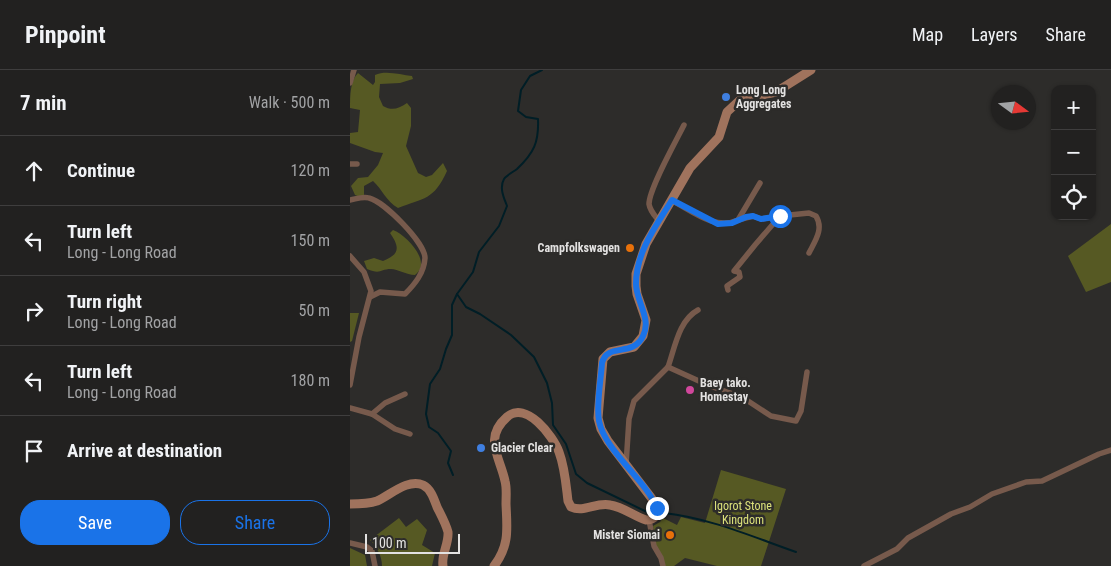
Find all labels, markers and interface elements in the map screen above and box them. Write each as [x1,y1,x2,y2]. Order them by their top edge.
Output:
text: Pinpoint [25,21,106,49]
text: Map [912,24,943,45]
text: Layers [971,24,1018,45]
text: Share [1046,24,1086,45]
place label: Long Long Aggregates [736,83,792,111]
north arrow [991,85,1036,130]
map controls [1051,85,1096,220]
button: + [1051,85,1096,130]
text: 7 min [20,91,67,115]
marker: Long Long Aggregates [720,91,732,103]
text: Walk · 500 m [249,93,330,112]
button: − [1051,130,1096,175]
icon: ahead [20,157,48,185]
text: Continue [67,159,135,182]
text: 120 m [291,161,330,180]
button: locate [1051,175,1096,220]
route start [769,205,792,228]
text: Turn left [67,220,132,243]
icon: left [20,227,48,255]
text: 150 m [291,231,330,250]
place label: Campfolkswagen [538,241,620,255]
marker: Campfolkswagen [624,242,636,254]
text: Long - Long Road [67,243,177,262]
text: Turn right [67,290,142,313]
icon: right [20,297,48,325]
text: 50 m [298,301,330,320]
text: Long - Long Road [67,313,177,332]
text: Turn left [67,360,132,383]
icon: left [20,367,48,395]
text: 180 m [291,371,330,390]
place label: Baey tako. Homestay [700,376,751,404]
text: Long - Long Road [67,383,177,402]
marker: Baey tako. Homestay [684,384,696,396]
icon: arrive [20,437,48,465]
text: Arrive at destination [67,439,222,462]
place label: Glacier Clear [491,441,553,455]
marker: Glacier Clear [475,442,487,454]
route end [646,497,669,520]
park label: Igorot Stone Kingdom [714,499,772,527]
button: Save [20,500,170,545]
button: Share [180,500,330,545]
place label: Mister Siomai [593,528,660,542]
marker: Mister Siomai [664,529,676,541]
scale bar [365,531,460,554]
text: 100 m [372,535,407,551]

